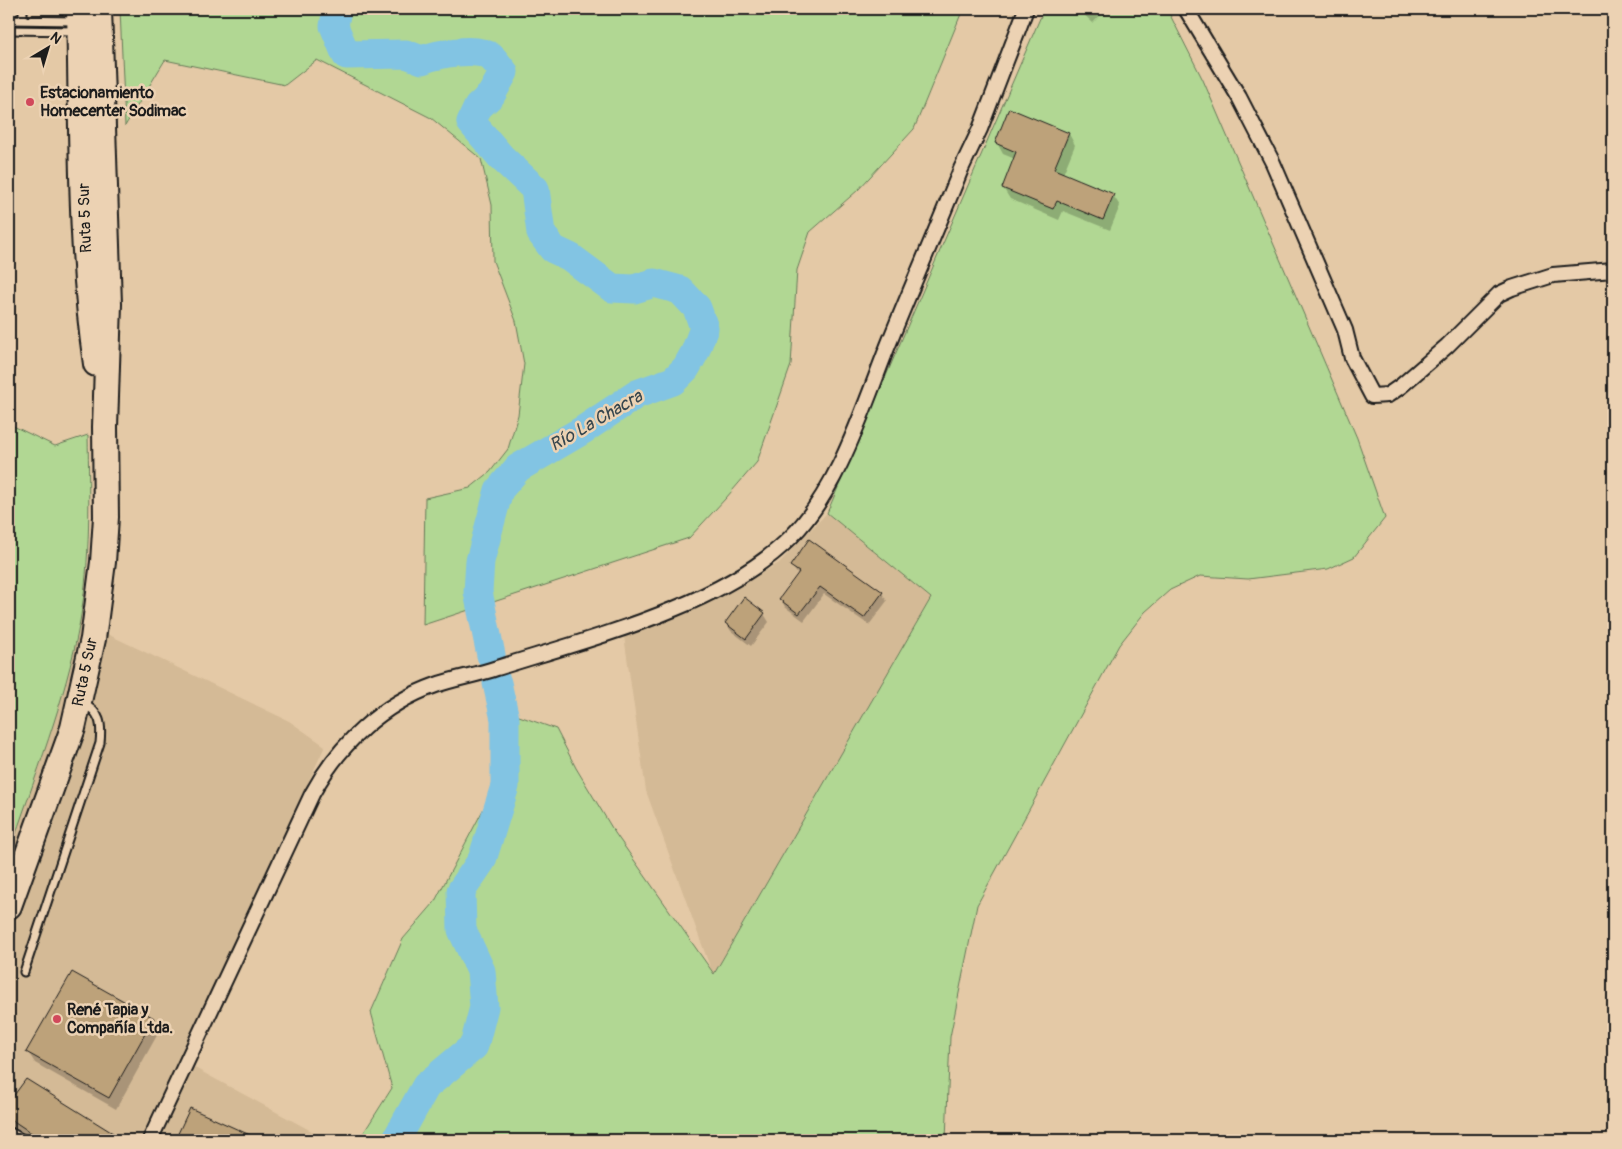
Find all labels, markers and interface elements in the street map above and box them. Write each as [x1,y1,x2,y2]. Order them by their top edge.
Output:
north arrow [22,22,72,72]
text: N [47,29,65,48]
place label: Estacionamiento Homecenter Sodimac [40,83,186,121]
marker: Estacionamiento Homecenter Sodimac [24,96,36,108]
street label: Ruta 5 Sur [74,182,96,253]
water label: Río La Chacra [546,384,648,457]
street label: Ruta 5 Sur [68,635,102,708]
place label: René Tapia y Compañía Ltda. [67,1000,173,1038]
marker: René Tapia y Compañía Ltda. [51,1013,63,1025]

